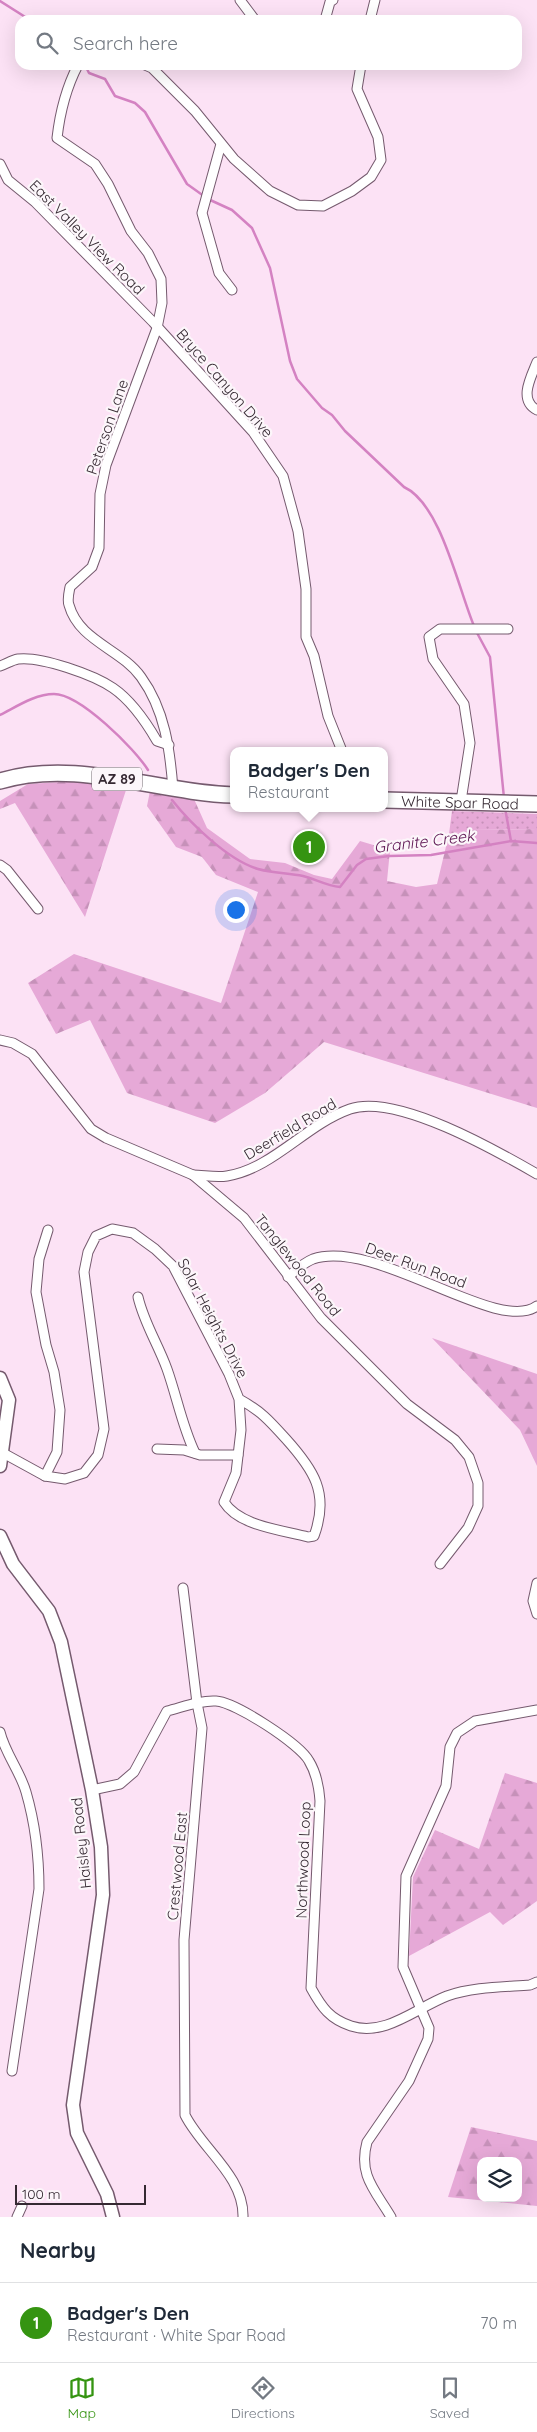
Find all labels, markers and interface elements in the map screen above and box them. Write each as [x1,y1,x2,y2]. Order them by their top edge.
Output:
search box [15,15,522,70]
icon: search [33,29,61,57]
text: Search here [73,31,178,55]
street label: East Valley View Road [26,176,148,298]
street label: Bryce Canyon Drive [173,325,277,441]
street label: Peterson Lane [82,377,132,477]
popup [230,747,388,812]
text: Badger's Den [248,758,370,782]
road number: AZ 89 [92,768,142,791]
text: Restaurant [248,782,329,802]
street label: White Spar Road [401,791,519,813]
water label: Granite Creek [373,825,477,857]
pin: 1 [293,828,325,866]
your location [223,897,249,923]
street label: Deerfield Road [240,1094,340,1164]
street label: Tanglewood Road [251,1210,345,1320]
street label: Deer Run Road [363,1238,469,1292]
street label: Solar Heights Drive [173,1255,253,1381]
street label: Haisley Road [67,1796,95,1890]
street label: Northwood Loop [291,1801,315,1919]
street label: Crestwood East [163,1811,191,1921]
map controls [477,2157,522,2202]
button: layers [477,2157,522,2202]
scale bar [15,2182,146,2205]
text: 100 m [22,2185,60,2203]
text: Nearby [20,2237,96,2263]
text: Badger's Den [67,2301,189,2325]
text: 1 [33,2313,39,2333]
text: 70 m [480,2313,517,2333]
text: Restaurant · White Spar Road [67,2325,286,2345]
tab: Map [67,2374,96,2422]
tab: Directions [231,2374,295,2422]
tab: Saved [430,2374,470,2422]

